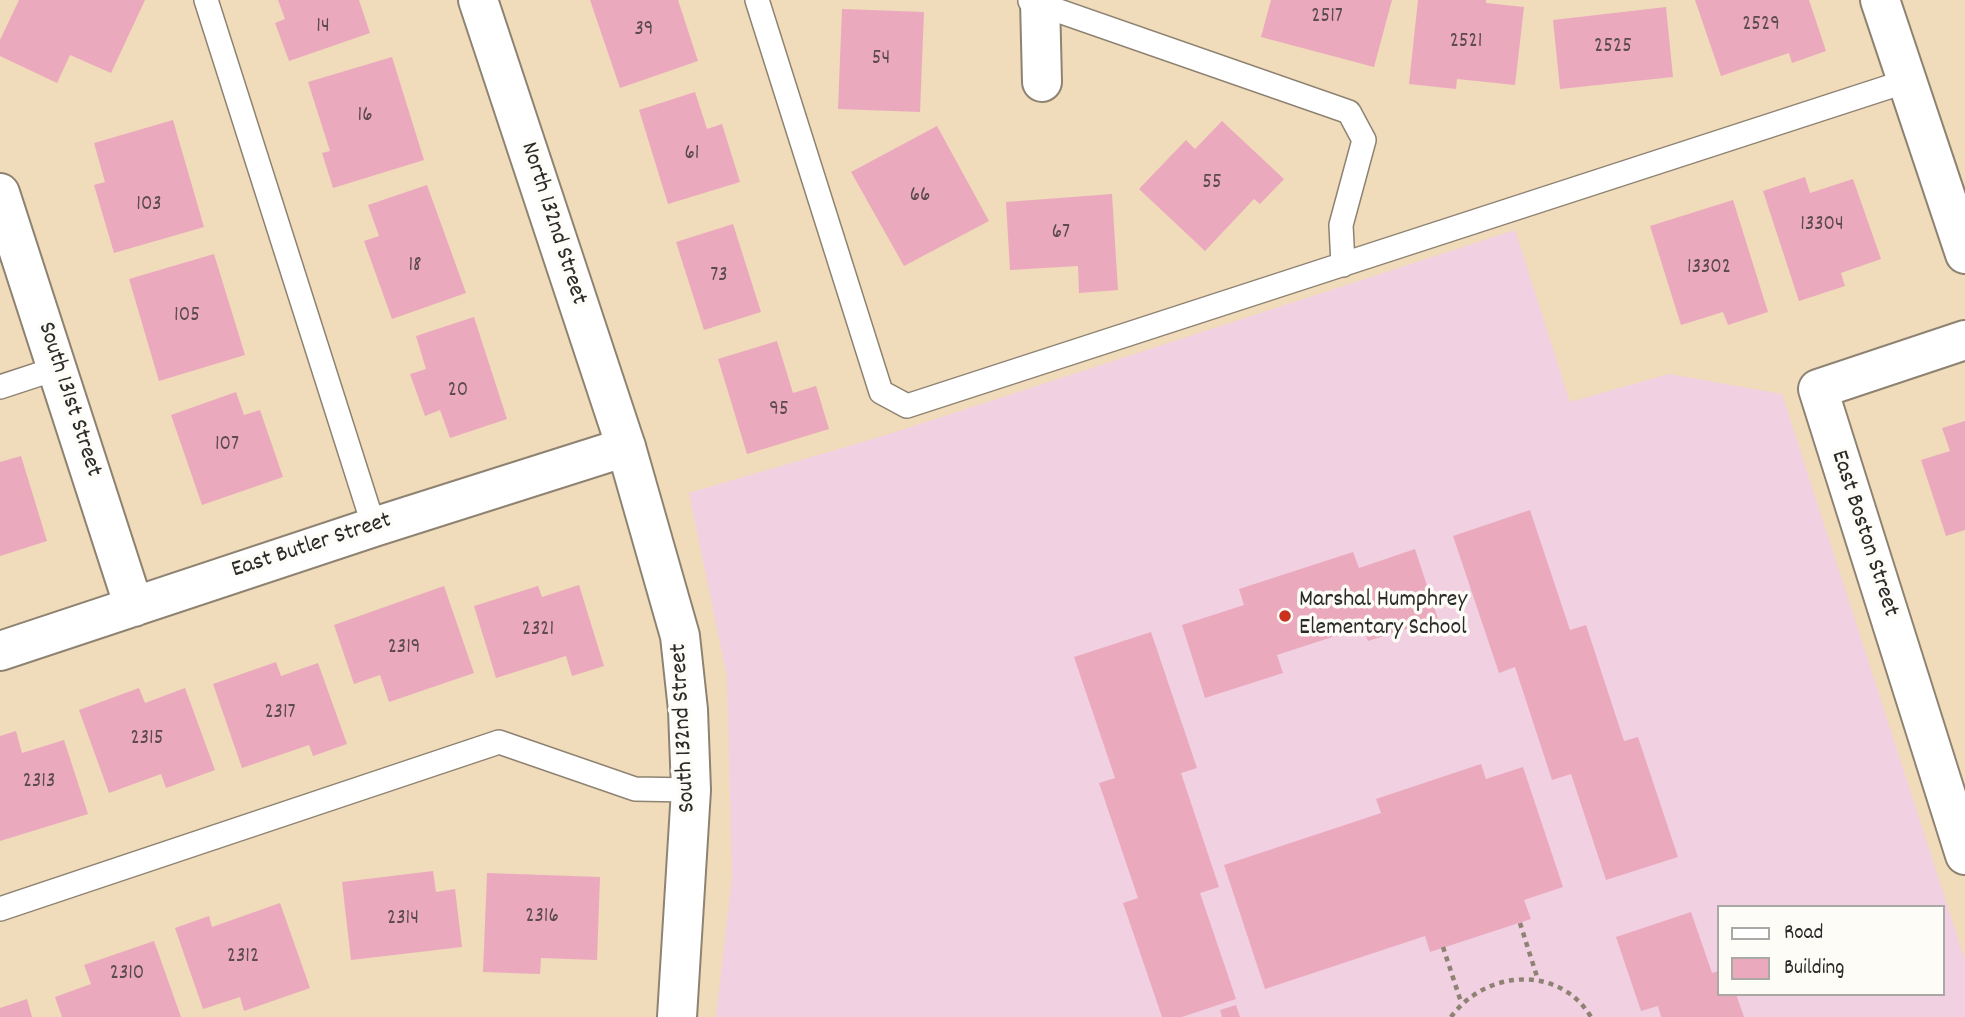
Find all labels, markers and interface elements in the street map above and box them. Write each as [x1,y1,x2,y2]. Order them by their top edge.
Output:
house number: 2517 [1311,5,1343,31]
house number: 2529 [1742,13,1780,39]
house number: 14 [316,15,330,41]
house number: 39 [635,18,653,44]
house number: 2521 [1450,30,1482,56]
house number: 2525 [1594,35,1632,61]
house number: 54 [872,47,890,73]
house number: 16 [358,104,372,130]
street label: North 132nd Street [512,139,592,309]
house number: 61 [685,142,699,168]
house number: 55 [1202,171,1222,197]
house number: 66 [910,184,930,210]
house number: 103 [136,193,162,219]
house number: 13304 [1800,213,1844,239]
house number: 67 [1052,221,1070,247]
house number: 18 [408,254,422,280]
house number: 13302 [1687,256,1731,282]
house number: 73 [710,264,728,290]
house number: 105 [174,304,200,330]
street label: South 131st Street [29,319,107,481]
house number: 20 [448,379,468,405]
house number: 95 [769,398,789,424]
house number: 107 [215,433,239,459]
street label: East Boston Street [1823,447,1903,621]
street label: East Butler Street [229,508,395,586]
place label: Marshal Humphrey Elementary School [1299,588,1467,644]
marker: Marshal Humphrey Elementary School [1277,608,1293,624]
house number: 2321 [522,618,554,644]
house number: 2319 [388,636,420,662]
street label: South 132nd Street [666,643,704,813]
house number: 2317 [264,701,296,727]
house number: 2315 [131,727,163,753]
house number: 2313 [23,770,55,796]
house number: 2316 [525,905,559,931]
legend [1716,905,1944,996]
house number: 2314 [387,907,419,933]
text: Road [1784,919,1823,949]
house number: 2312 [227,945,259,971]
text: Building [1784,954,1844,984]
house number: 2310 [110,962,144,988]

